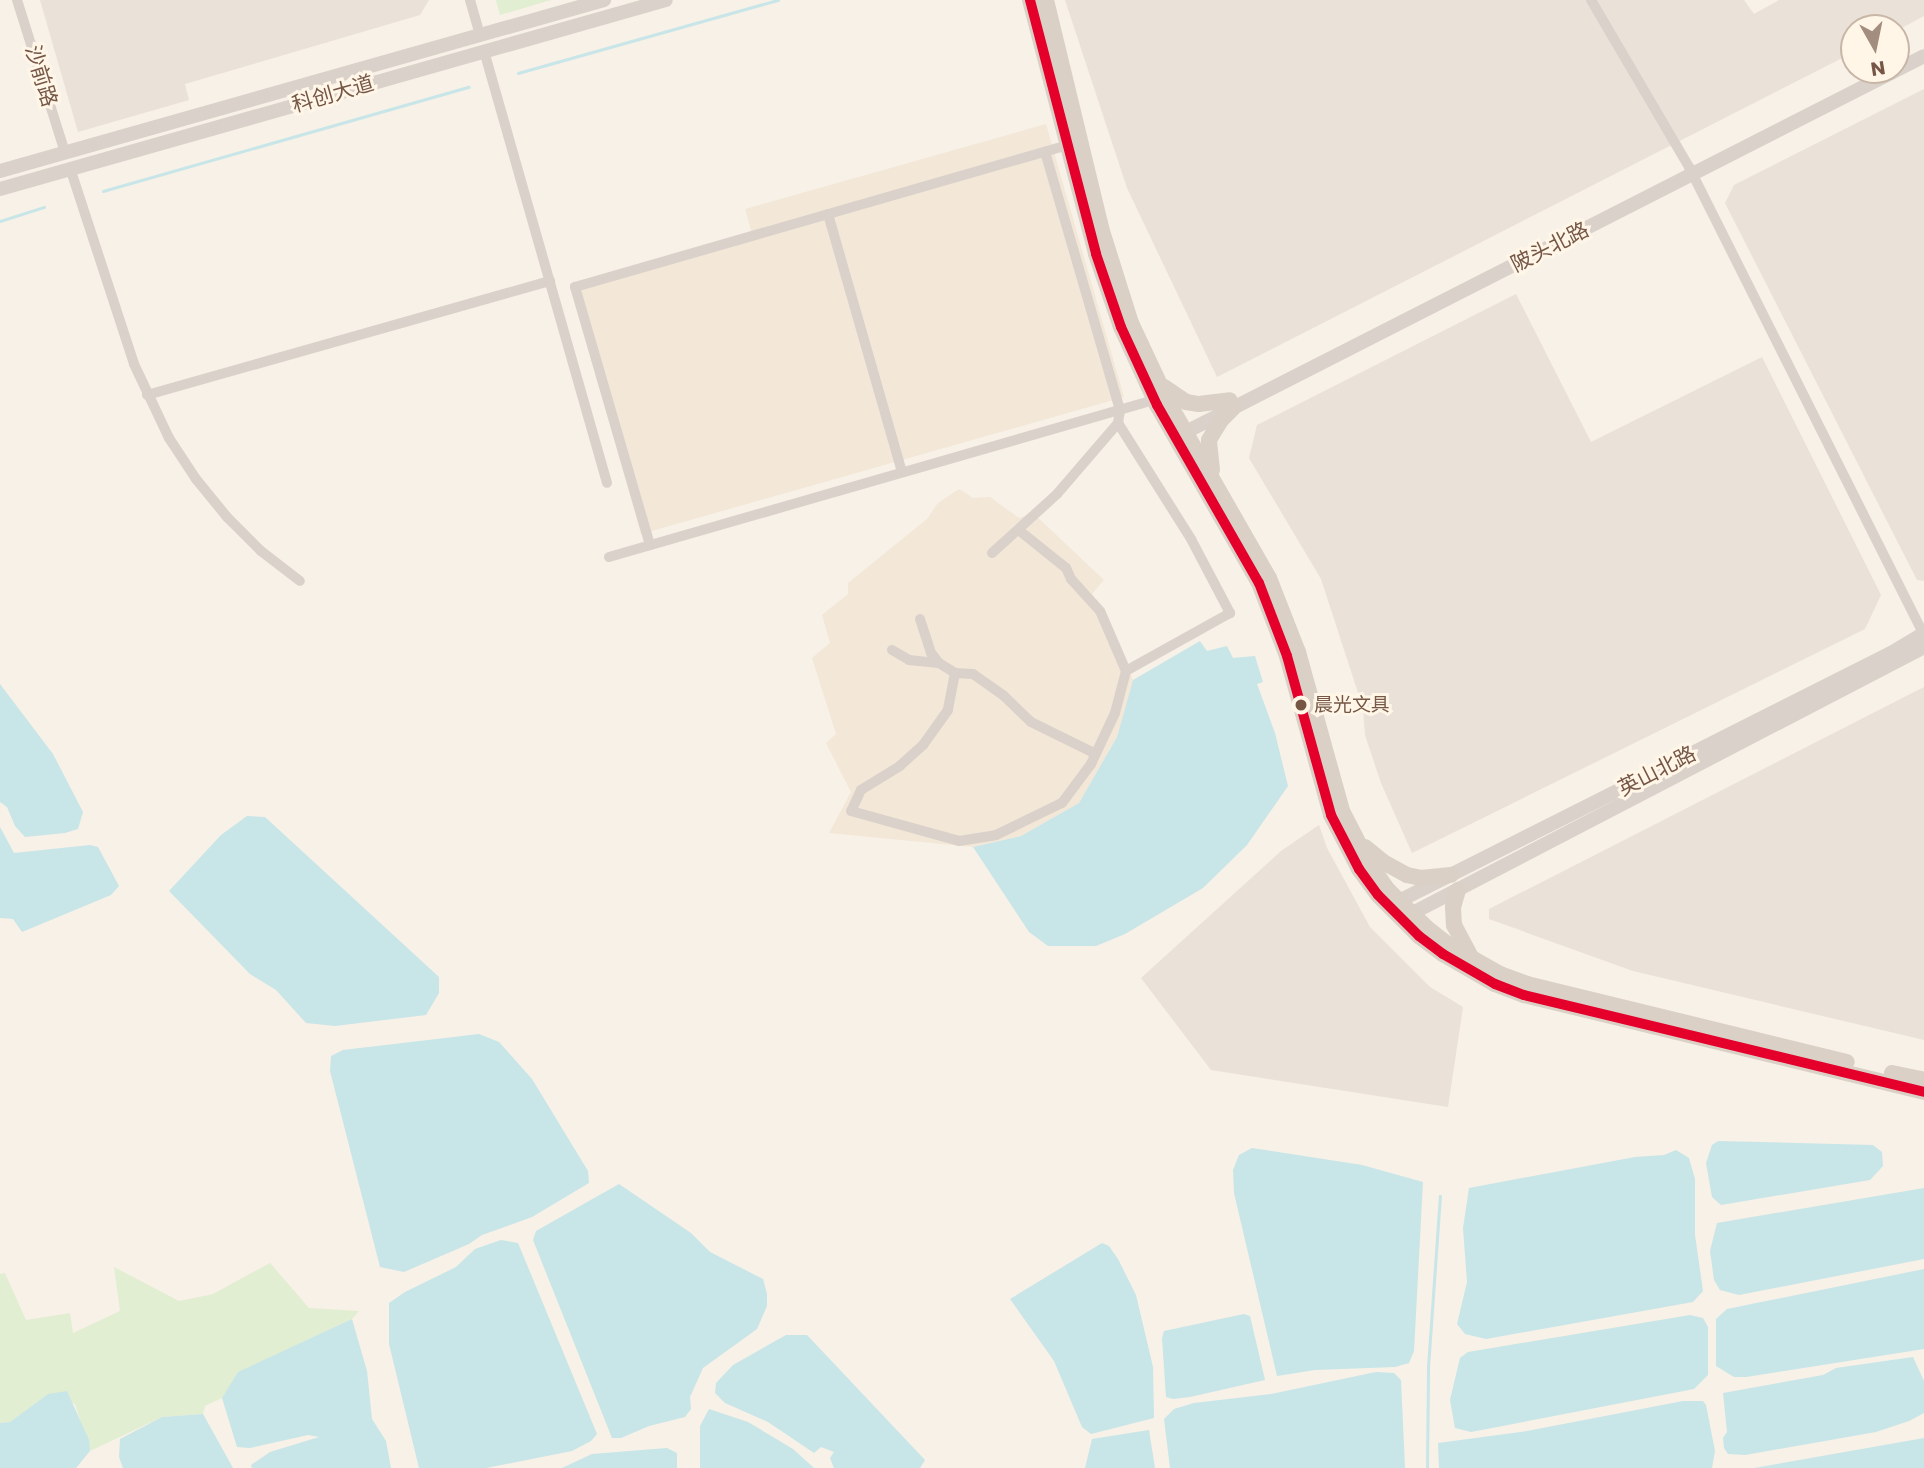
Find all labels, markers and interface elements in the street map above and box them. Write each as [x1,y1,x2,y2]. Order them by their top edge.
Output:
north arrow [1840,14,1910,84]
street label: 沙前路 [20,42,62,110]
text: N [1869,54,1887,83]
street label: 科创大道 [289,70,377,118]
street label: 陂头北路 [1507,217,1593,277]
place label: 晨光文具 [1314,694,1390,716]
marker: 晨光文具 [1294,698,1308,712]
street label: 英山北路 [1614,741,1700,801]

